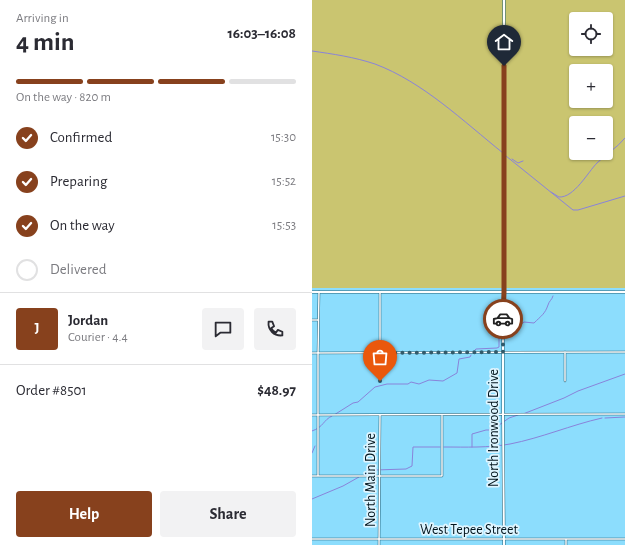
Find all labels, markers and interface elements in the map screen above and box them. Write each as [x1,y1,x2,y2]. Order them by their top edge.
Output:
text: Arriving in [16,12,69,25]
map controls [569,12,613,160]
button: locate [569,12,613,56]
pin [487,25,521,66]
text: 16:03–16:08 [227,26,296,41]
text: 4 min [16,29,75,55]
icon: home [493,31,515,53]
button: + [569,64,613,108]
text: On the way · 820 m [16,91,111,104]
button: − [569,116,613,160]
icon: check [16,127,38,149]
text: Confirmed [50,130,112,145]
text: 15:30 [271,131,296,144]
icon: check [16,171,38,193]
text: Preparing [50,174,107,189]
text: 15:52 [272,175,296,188]
icon: check [16,215,38,237]
text: On the way [50,218,115,233]
text: 15:53 [272,219,296,232]
text: Delivered [50,262,107,277]
courier [483,299,523,339]
button: chat [202,308,244,350]
button: phone [254,308,296,350]
icon: car [492,308,514,330]
text: Jordan [68,313,108,328]
text: J [34,321,40,336]
text: Courier · 4.4 [68,331,128,344]
pin [363,340,397,381]
icon: bag [369,346,391,368]
street label: North Ironwood Drive [487,369,501,487]
text: Order #8501 [16,383,87,398]
text: $48.97 [257,383,296,398]
street label: North Main Drive [364,433,378,527]
button: Help [16,491,152,537]
button: Share [160,491,296,537]
street label: West Tepee Street [420,523,519,537]

